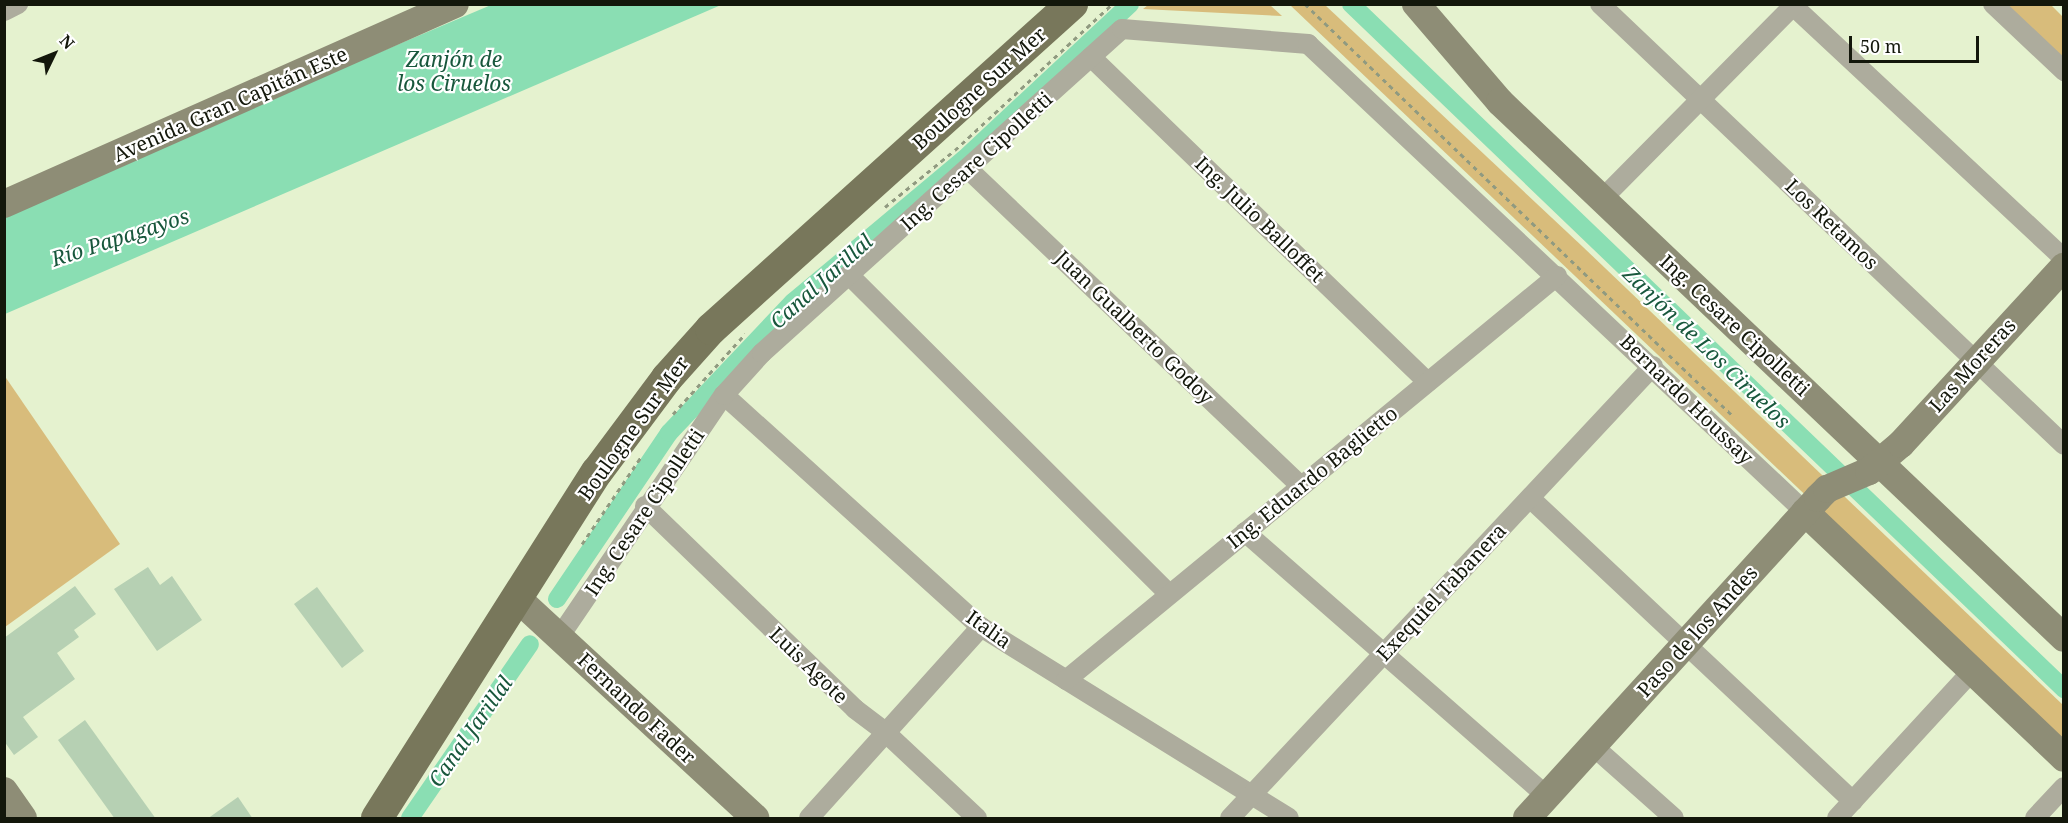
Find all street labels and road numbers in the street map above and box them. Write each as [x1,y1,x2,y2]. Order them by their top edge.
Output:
street label: Boulogne Sur Mer [907,22,1051,154]
street label: Avenida Gran Capitán Este [109,41,351,167]
street label: Ing. Cesare Cipolletti [895,87,1057,235]
street label: Ing. Julio Balloffet [1190,151,1330,287]
street label: Los Retamos [1781,174,1883,274]
street label: Juan Gualberto Godoy [1051,245,1219,409]
street label: Ing. Cesare Cipolletti [1655,249,1815,401]
street label: Las Moreras [1924,313,2020,417]
street label: Bernardo Houssay [1615,329,1759,469]
street label: Boulogne Sur Mer [573,351,693,505]
street label: Ing. Eduardo Baglietto [1222,401,1402,553]
street label: Ing. Cesare Cipolletti [579,424,709,600]
street label: Exequiel Tabanera [1371,519,1511,665]
street label: Paso de los Andes [1632,560,1762,702]
street label: Italia [962,605,1016,653]
street label: Luis Agote [765,622,853,708]
street label: Fernando Fader [573,647,701,769]

